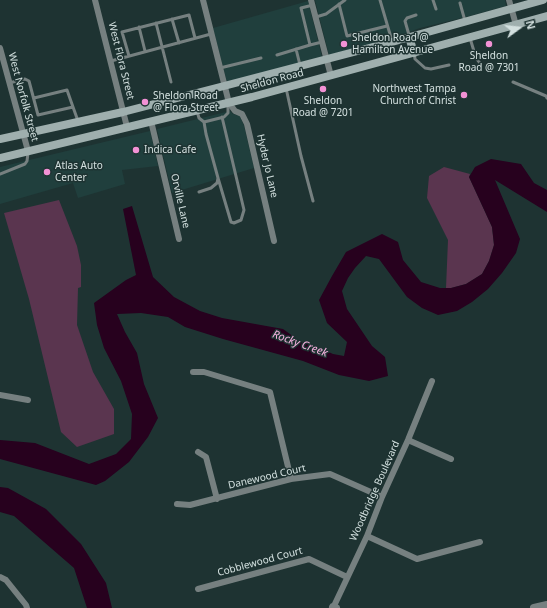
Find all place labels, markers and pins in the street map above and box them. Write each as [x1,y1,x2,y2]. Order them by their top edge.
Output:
place label: Sheldon Road @ Hamilton Avenue [352,32,433,56]
marker: Sheldon Road @ Hamilton Avenue [339,39,349,49]
marker: Sheldon Road @ 7301 [484,39,494,49]
place label: Sheldon Road @ 7301 [458,50,520,74]
place label: Northwest Tampa Church of Christ [372,83,456,106]
marker: Sheldon Road @ 7201 [318,84,328,94]
place label: Sheldon Road @ Flora Street [153,90,218,114]
marker: Northwest Tampa Church of Christ [459,90,469,100]
place label: Sheldon Road @ 7201 [292,95,354,118]
marker: Sheldon Road @ Flora Street [140,97,150,107]
place label: Indica Cafe [144,144,196,156]
marker: Indica Cafe [131,145,141,155]
place label: Atlas Auto Center [55,160,103,184]
marker: Atlas Auto Center [42,167,52,177]

